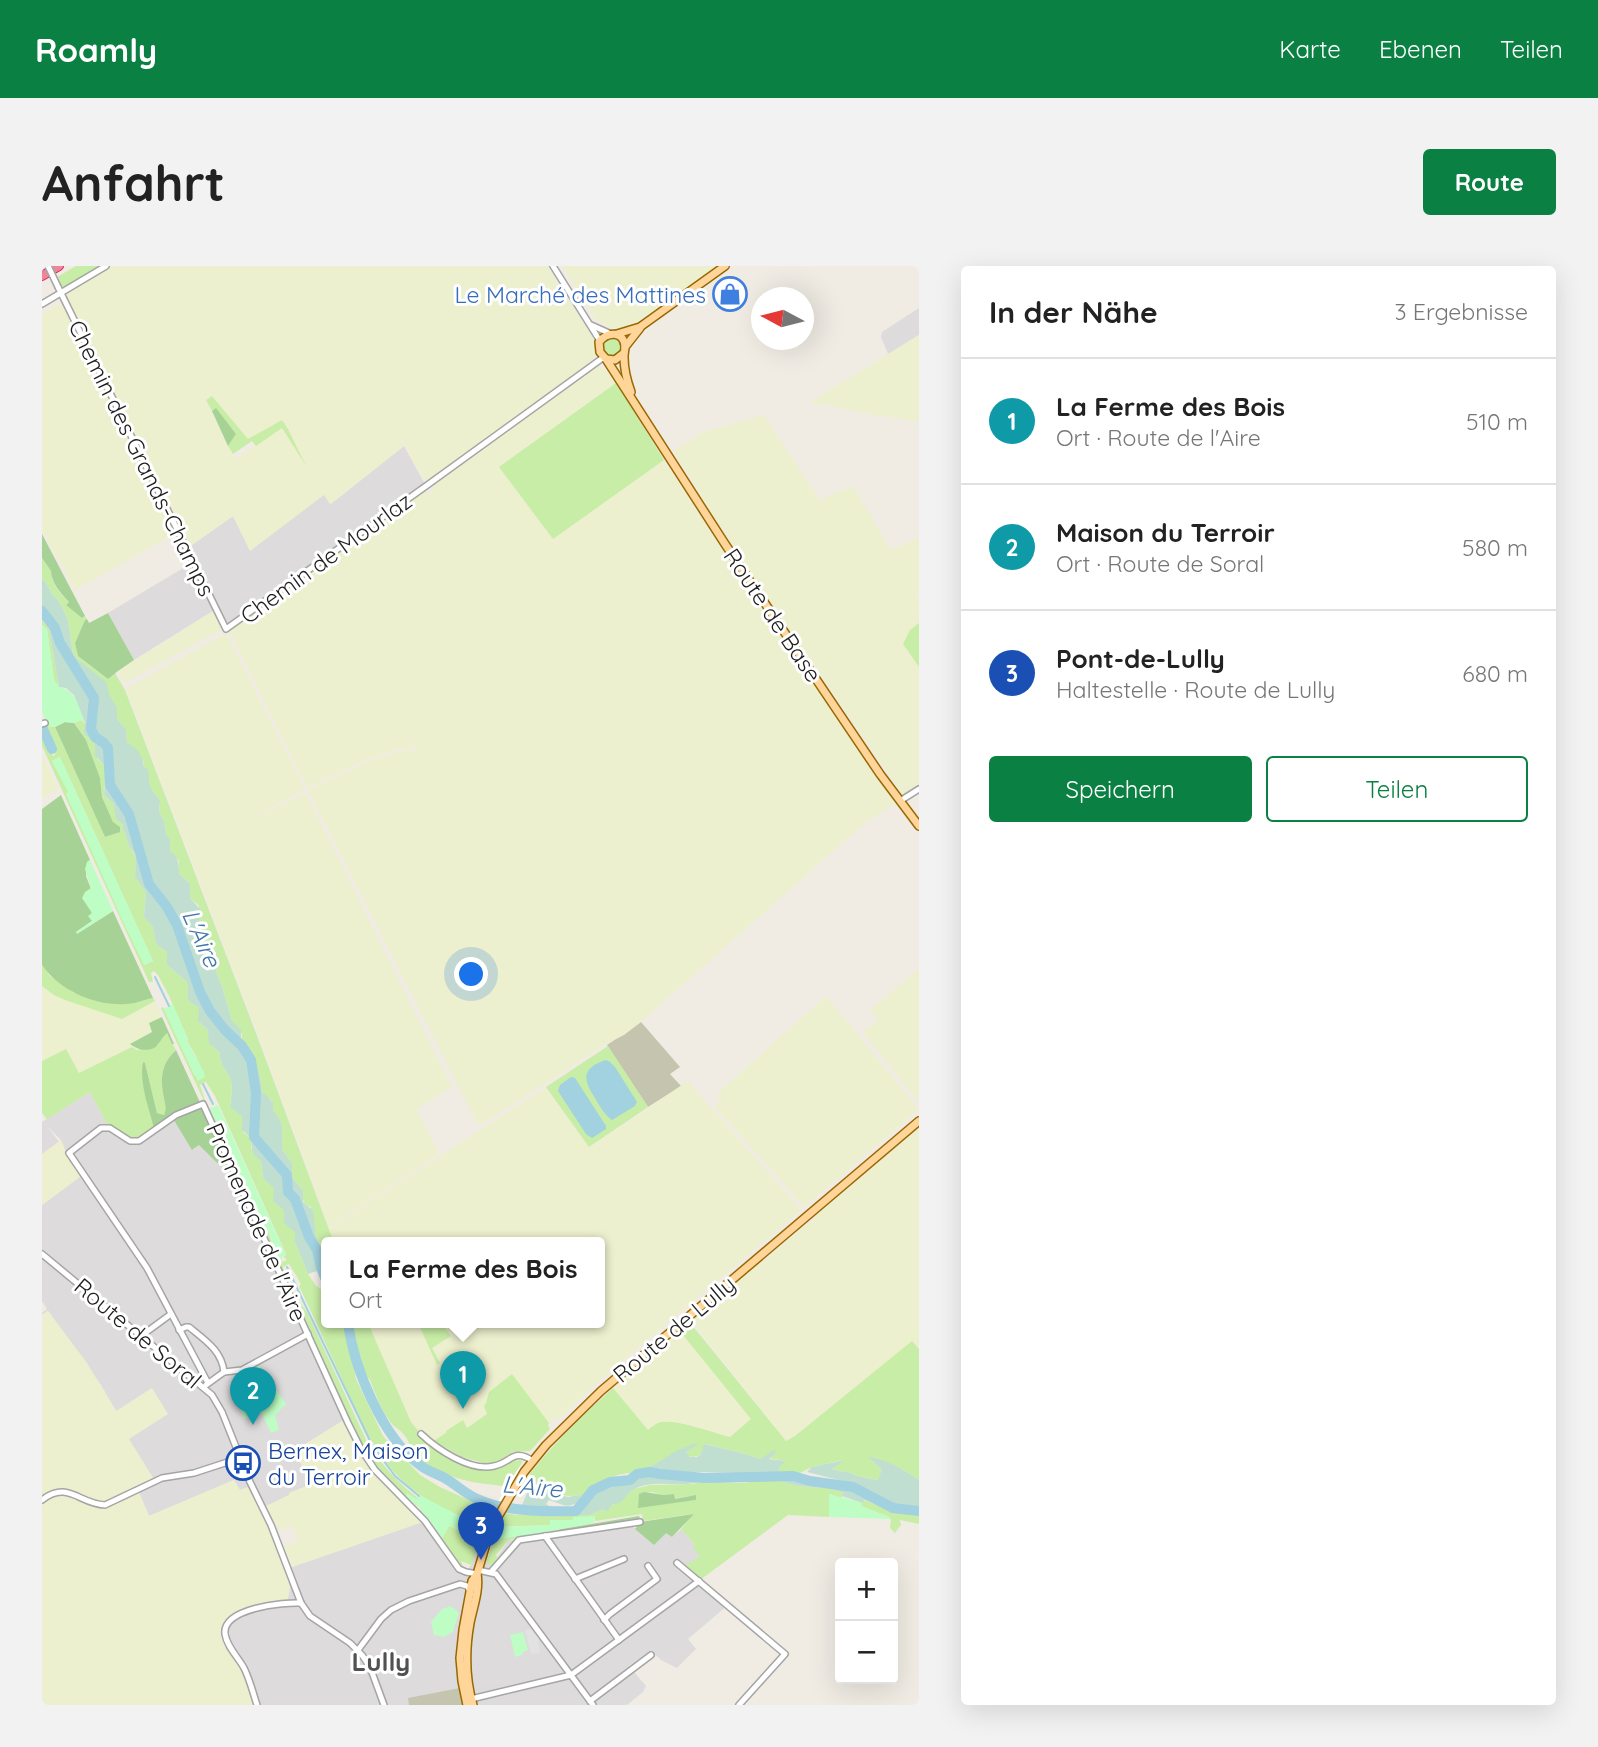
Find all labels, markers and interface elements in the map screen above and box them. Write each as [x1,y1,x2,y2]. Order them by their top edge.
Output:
text: Roamly [35,29,157,70]
text: Karte [1279,34,1341,64]
text: Ebenen [1379,34,1462,64]
text: Teilen [1500,34,1563,64]
button: Route [1423,149,1556,215]
text: Anfahrt [42,152,225,213]
shop icon: Le Marché des Mattines [711,275,749,313]
place label: Le Marché des Mattines [454,280,706,309]
north arrow [751,287,814,350]
text: In der Nähe [989,293,1158,331]
text: 3 Ergebnisse [1394,297,1528,326]
street label: Chemin des Grands-Champs [62,315,222,601]
text: La Ferme des Bois [1056,390,1285,423]
text: 1 [1008,407,1016,436]
text: 510 m [1466,407,1528,436]
text: Ort · Route de l'Aire [1056,423,1261,452]
street label: Chemin de Mourlaz [235,486,417,630]
text: Maison du Terroir [1056,516,1275,549]
text: 2 [1005,533,1019,562]
text: 580 m [1462,533,1528,562]
street label: Route de Base [718,543,828,687]
text: Ort · Route de Soral [1056,549,1264,578]
text: Pont-de-Lully [1056,642,1225,675]
text: 3 [1006,659,1018,688]
text: 680 m [1462,659,1528,688]
text: Haltestelle · Route de Lully [1056,675,1335,704]
button: Speichern [989,756,1252,822]
button: Teilen [1266,756,1528,822]
water label: L'Aire [176,904,229,973]
your location [454,957,488,991]
street label: Promenade de l'Aire [200,1118,314,1326]
popup [321,1237,605,1328]
text: La Ferme des Bois [348,1252,578,1285]
street label: Route de Lully [607,1269,741,1389]
street label: Route de Soral [69,1271,207,1395]
text: Ort [348,1285,383,1314]
pin: 1 [440,1351,486,1409]
pin: 2 [230,1367,276,1425]
place label: Bernex, Maison du Terroir [268,1436,429,1491]
bus stop icon: Bernex, Maison du Terroir [224,1444,262,1482]
water label: L'Aire [501,1468,565,1504]
pin: 3 [458,1502,504,1560]
map controls [835,1558,898,1684]
button: + [835,1558,898,1621]
button: − [835,1621,898,1684]
district label: Lully [352,1645,410,1678]

